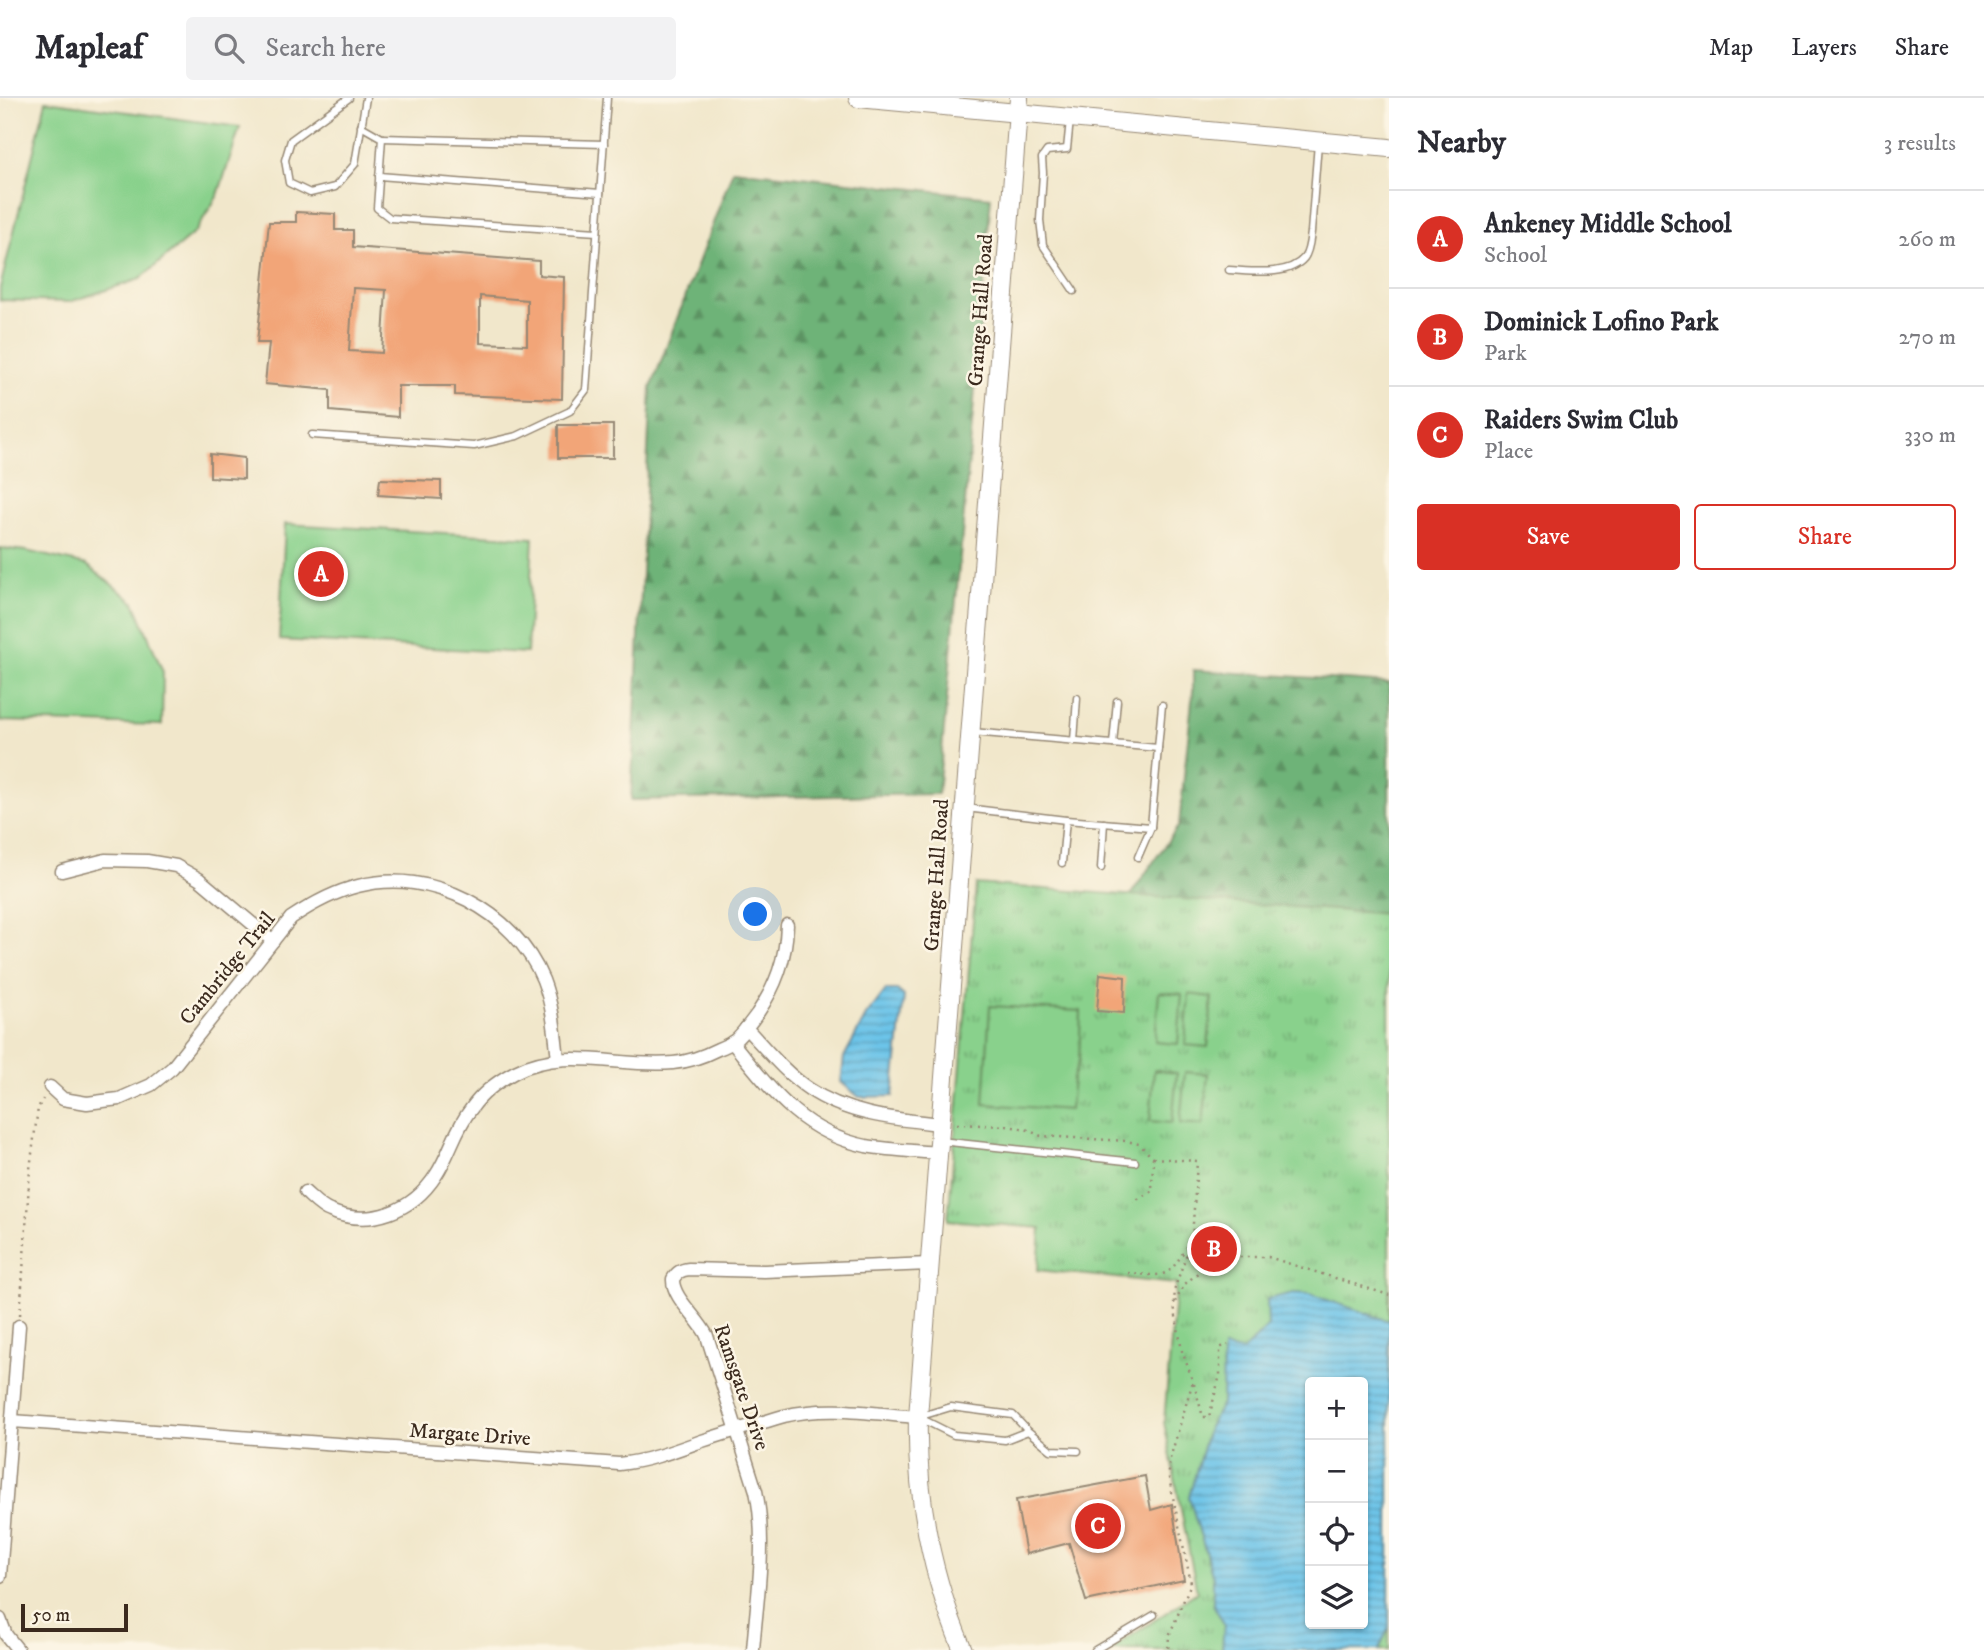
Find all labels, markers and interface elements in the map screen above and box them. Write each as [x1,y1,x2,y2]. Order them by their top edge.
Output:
search box [186,17,676,80]
text: Mapleaf [35,28,144,69]
icon: search [210,29,248,67]
text: Search here [266,32,386,65]
text: Map [1709,33,1753,63]
text: Layers [1791,33,1857,63]
text: Share [1895,33,1949,63]
text: Nearby [1417,125,1506,162]
text: 3 results [1884,129,1956,158]
text: Ankeney Middle School [1484,208,1732,241]
text: A [1433,225,1447,254]
text: 260 m [1898,225,1956,254]
street label: Grange Hall Road [963,232,999,387]
text: School [1484,241,1547,270]
text: Dominick Lofino Park [1484,306,1719,339]
text: B [1433,323,1447,352]
text: 270 m [1899,323,1956,352]
text: Park [1484,339,1527,368]
text: Raiders Swim Club [1484,404,1678,437]
text: C [1432,421,1448,450]
text: 330 m [1904,421,1956,450]
text: Place [1484,437,1533,466]
button: Save [1417,504,1680,570]
button: Share [1694,504,1956,570]
pin: A [298,548,344,600]
street label: Grange Hall Road [919,797,955,952]
your location [738,897,772,931]
street label: Cambridge Trail [174,906,282,1030]
pin: B [1191,1223,1237,1275]
street label: Ramsgate Drive [707,1321,775,1454]
map controls [1305,1377,1368,1629]
button: + [1305,1377,1368,1440]
street label: Margate Drive [408,1418,532,1452]
button: − [1305,1440,1368,1503]
pin: C [1075,1500,1121,1552]
button: locate [1305,1503,1368,1566]
button: layers [1305,1566,1368,1629]
scale bar [21,1601,128,1633]
text: 50 m [32,1604,70,1627]

